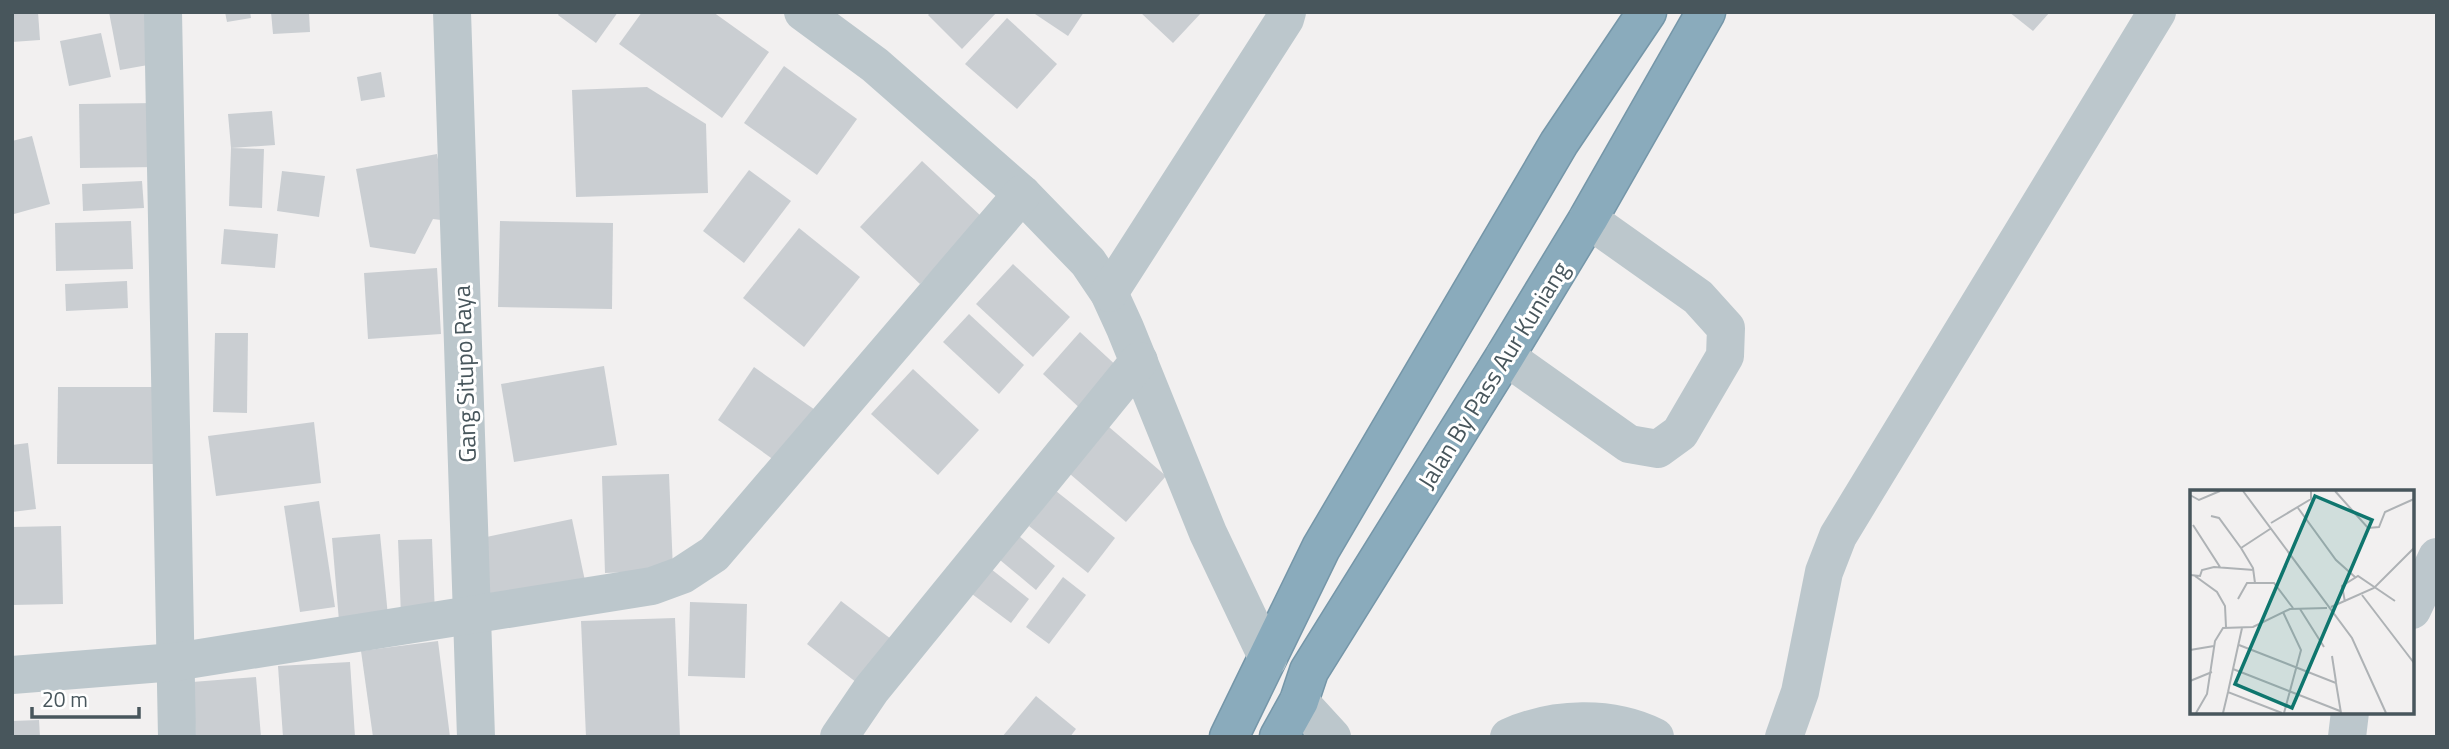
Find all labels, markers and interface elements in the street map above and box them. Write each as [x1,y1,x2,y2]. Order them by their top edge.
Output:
street label: Jalan By Pass Aur Kuniang [1408,254,1578,496]
street label: Gang Situpo Raya [443,285,485,463]
inset map [2190,490,2414,714]
scale bar [32,676,138,720]
text: 20 m [42,683,88,715]

